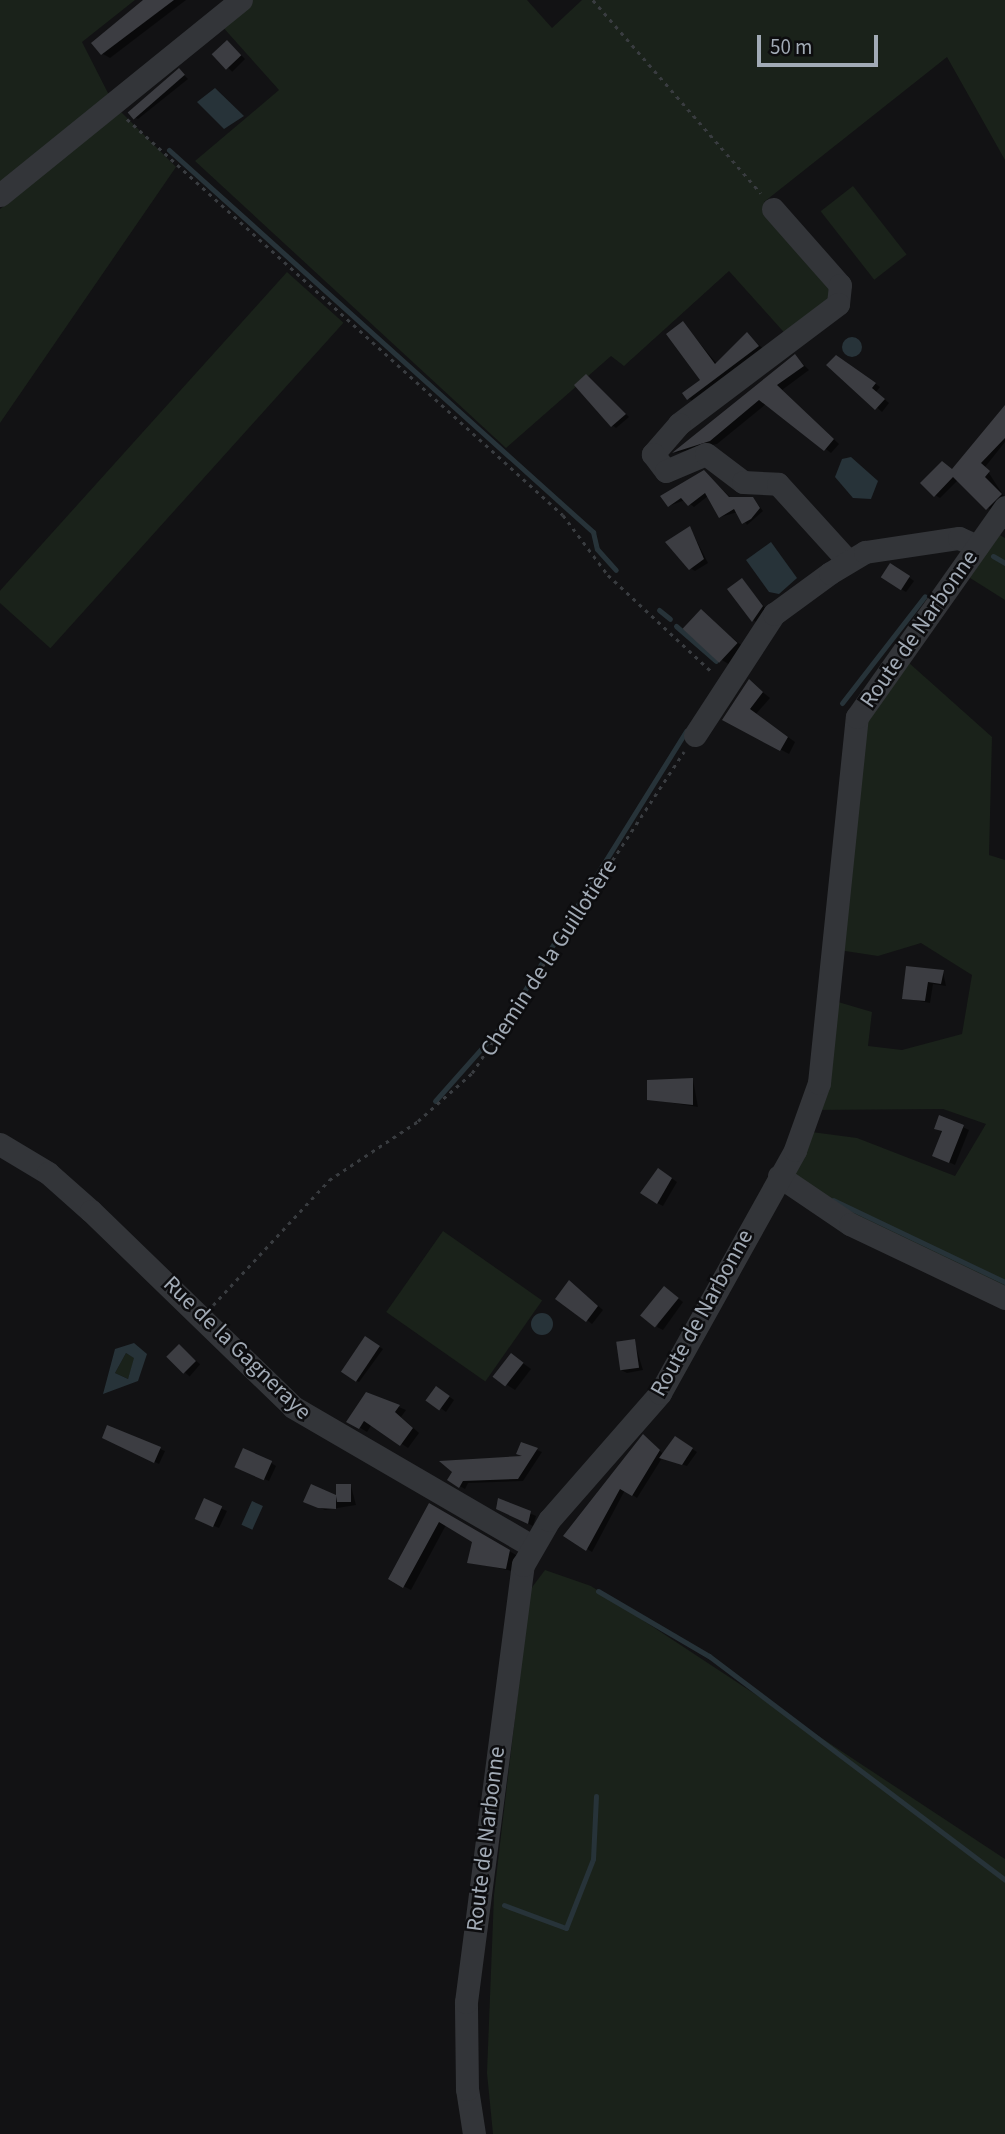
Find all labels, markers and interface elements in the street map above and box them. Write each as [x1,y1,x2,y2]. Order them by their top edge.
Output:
scale bar [760,21,881,65]
text: 50 m [770,32,812,62]
street label: Route de Narbonne [854,545,984,713]
street label: Chemin de la Guillotière [475,854,623,1062]
street label: Route de Narbonne [645,1225,759,1401]
street label: Rue de la Gagneraye [157,1270,317,1426]
street label: Route de Narbonne [461,1745,511,1933]

